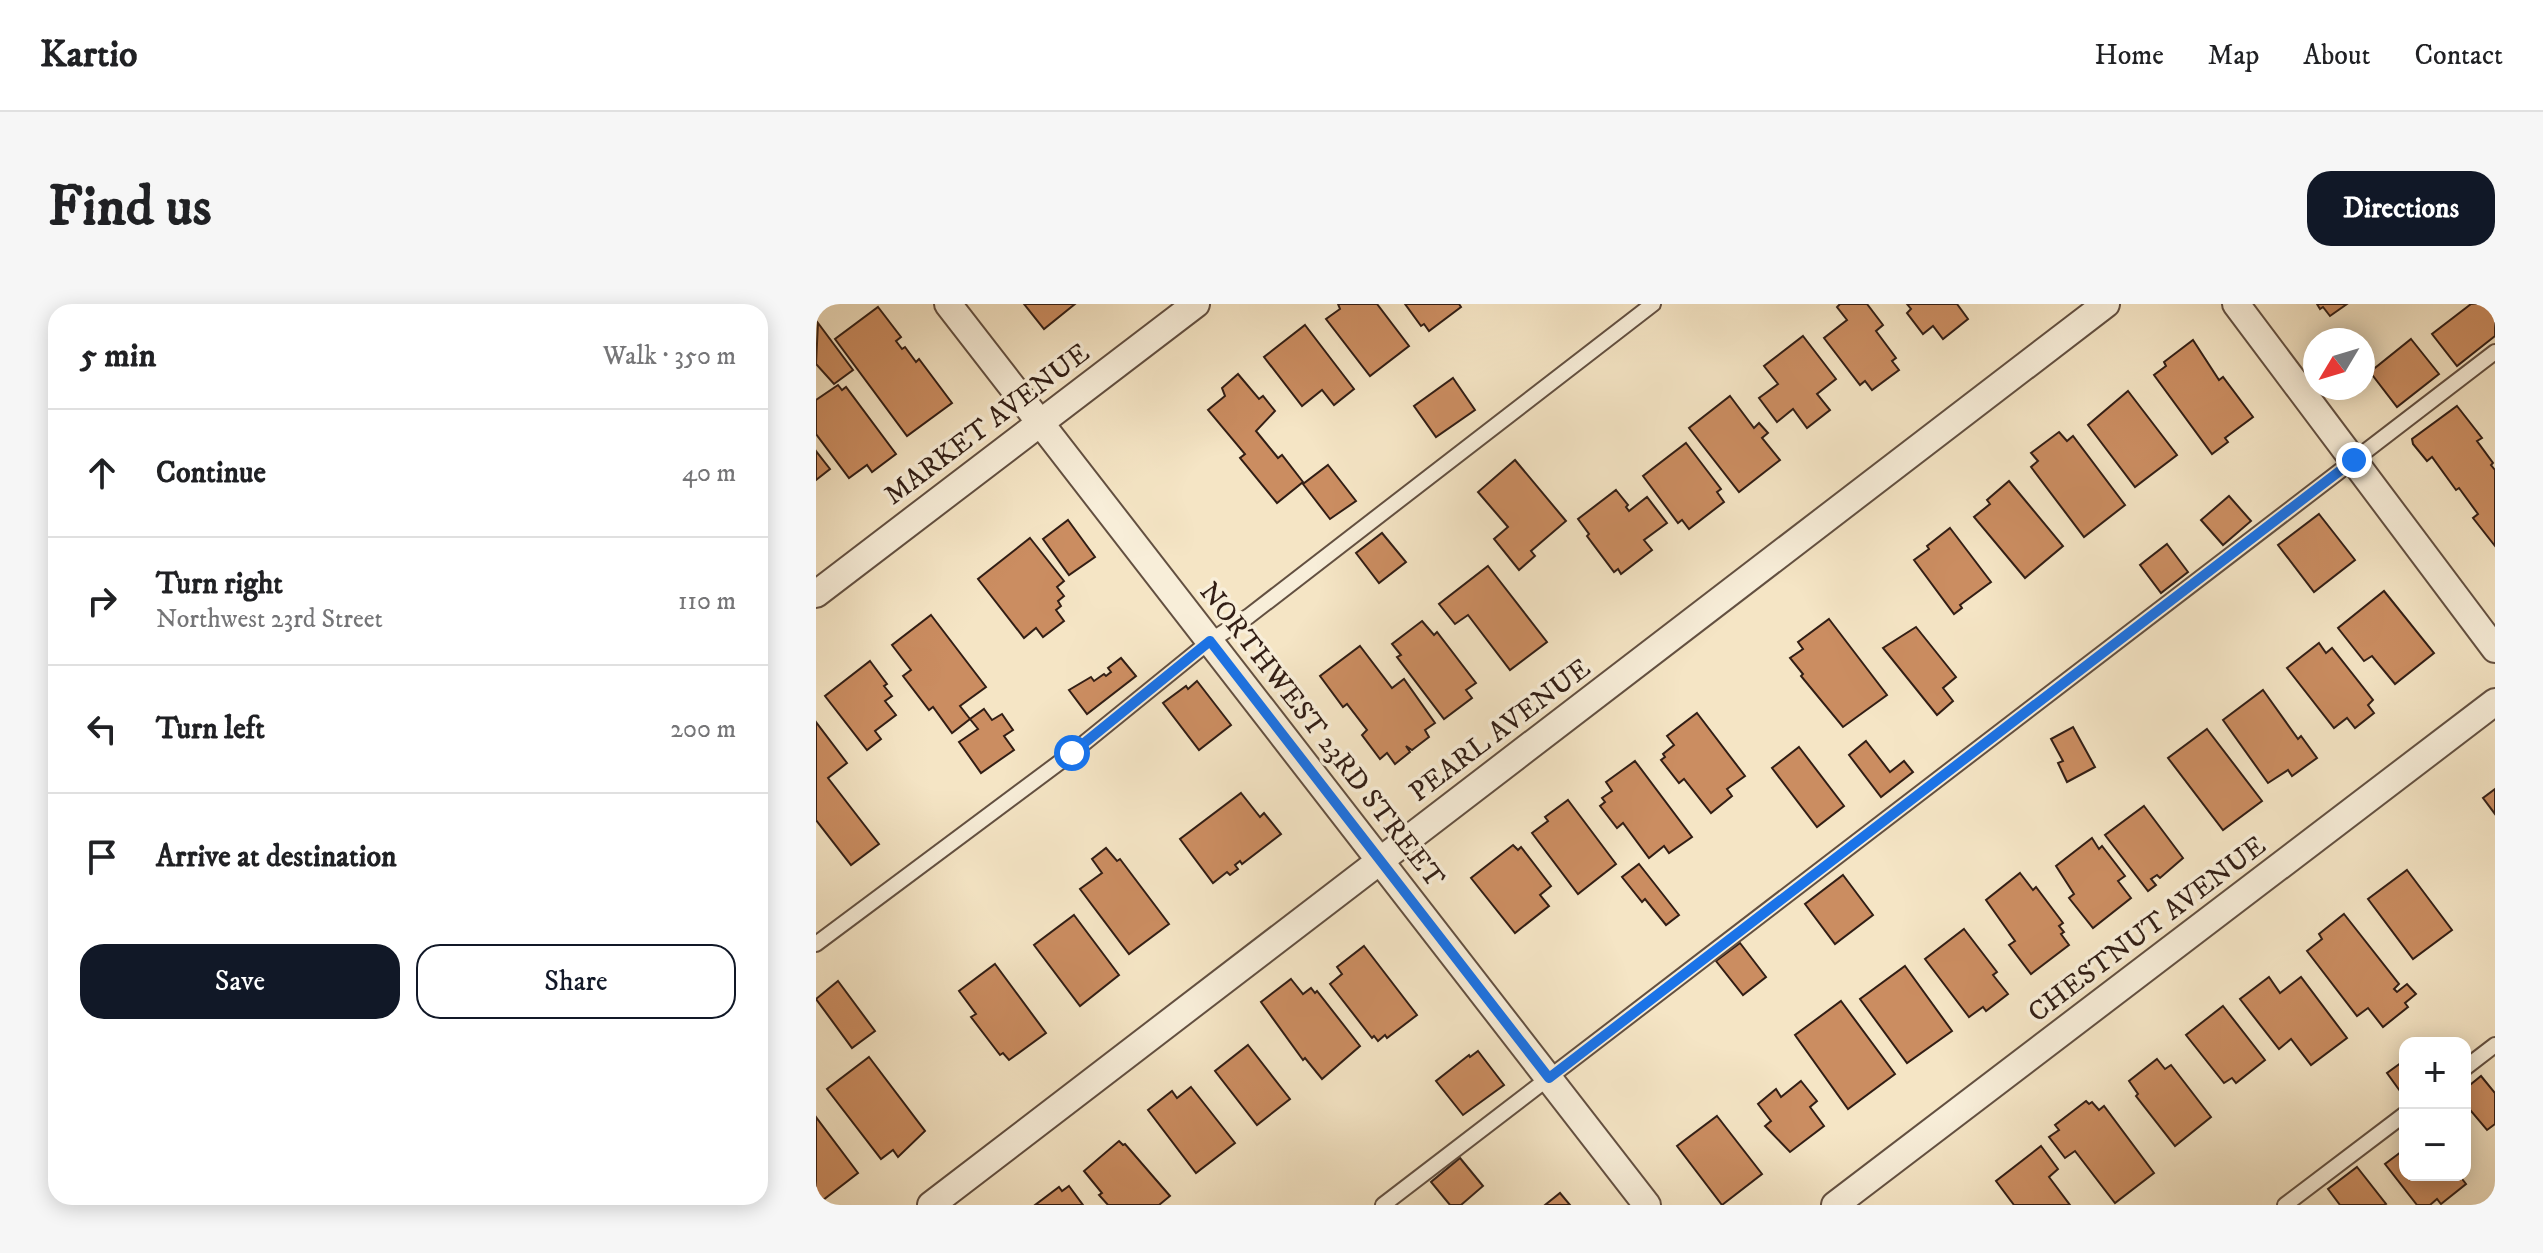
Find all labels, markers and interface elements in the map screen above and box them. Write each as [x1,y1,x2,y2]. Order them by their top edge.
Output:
text: Kartio [40,31,137,79]
text: Home [2095,38,2164,73]
text: Map [2208,38,2259,73]
text: About [2303,38,2370,73]
text: Contact [2414,38,2503,73]
button: Directions [2307,171,2495,246]
text: Find us [48,173,212,243]
north arrow [2303,328,2375,400]
text: 5 min [80,335,156,377]
street label: MARKET AVENUE [877,336,1096,513]
text: Walk · 350 m [603,340,736,373]
route end [2336,442,2372,478]
icon: ahead [80,451,124,495]
text: Continue [156,455,266,492]
text: 40 m [682,457,736,490]
text: Turn right [156,566,283,603]
street label: NORTHWEST 23RD STREET [1192,575,1452,895]
icon: right [80,579,124,623]
text: 110 m [678,585,736,618]
text: Northwest 23rd Street [156,603,383,636]
street label: PEARL AVENUE [1402,651,1597,810]
icon: left [80,707,124,751]
text: Turn left [156,711,265,748]
text: 200 m [670,713,736,746]
route start [1054,735,1090,771]
street label: CHESTNUT AVENUE [2021,828,2273,1030]
icon: arrive [80,835,124,879]
text: Arrive at destination [156,839,397,876]
button: Save [80,944,400,1019]
button: Share [416,944,736,1019]
map controls [2399,1037,2471,1181]
button: + [2399,1037,2471,1109]
button: − [2399,1109,2471,1181]

